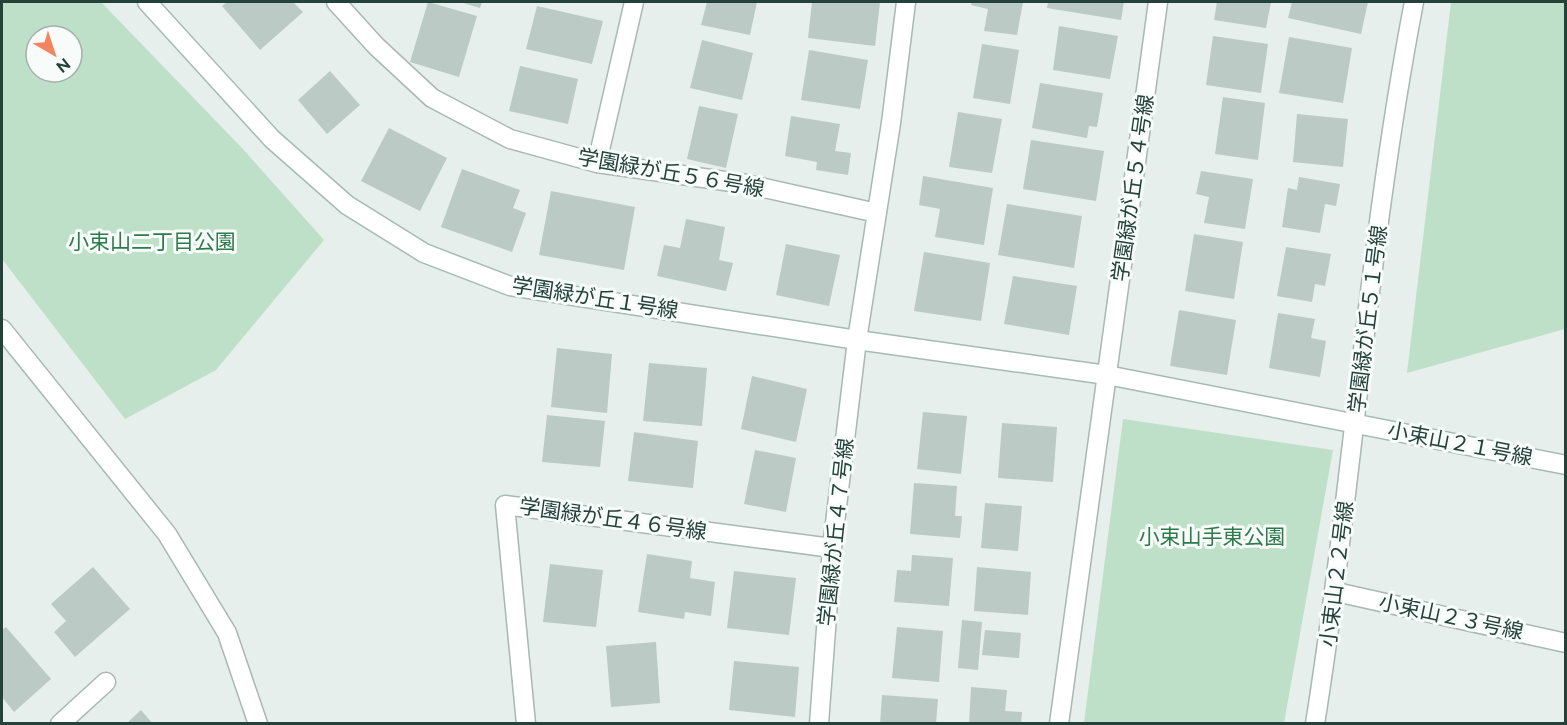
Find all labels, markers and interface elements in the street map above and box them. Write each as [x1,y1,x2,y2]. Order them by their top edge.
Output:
north arrow [24,24,84,84]
text: N [52,54,74,76]
street label: 学園緑が丘５４号線 [1107,93,1158,283]
street label: 学園緑が丘５６号線 [576,144,766,201]
street label: 学園緑が丘５１号線 [1344,224,1391,414]
park label: 小束山二丁目公園 [68,229,236,254]
street label: 学園緑が丘１号線 [510,272,680,323]
street label: 小束山２１号線 [1386,417,1535,470]
street label: 学園緑が丘４７号線 [813,437,858,627]
street label: 学園緑が丘４６号線 [518,493,708,544]
street label: 小束山２２号線 [1315,499,1358,648]
park label: 小束山手東公園 [1139,524,1286,549]
street label: 小束山２３号線 [1377,589,1526,644]

